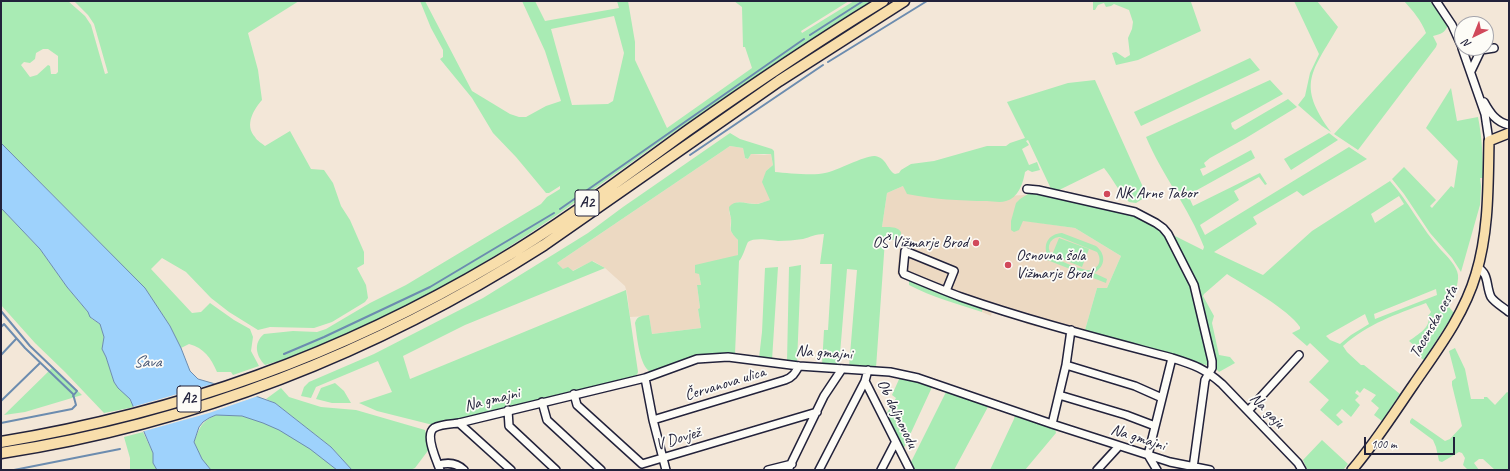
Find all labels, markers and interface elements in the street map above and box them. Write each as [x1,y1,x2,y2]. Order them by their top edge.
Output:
north arrow [1454,16,1494,56]
text: N [1459,37,1474,51]
place label: NK Arne Tabor [1115,184,1198,204]
marker: NK Arne Tabor [1102,189,1112,199]
road number: A2 [575,190,599,216]
place label: OŠ Vižmarje Brod [872,233,968,253]
marker: OŠ Vižmarje Brod [971,238,981,248]
place label: Osnovna šola Vižmarje Brod [1016,246,1092,284]
marker: Osnovna šola Vižmarje Brod [1003,260,1013,270]
street label: Tacenska cesta [1406,282,1462,362]
street label: Na gmajni [795,341,853,365]
water label: Sava [133,353,161,373]
street label: Červanova ulica [682,363,768,405]
street label: Ob daljnovodu [872,377,922,451]
street label: Na gmajni [462,384,522,416]
road number: A2 [177,386,201,412]
street label: Na gaju [1245,389,1289,433]
street label: Na gmajni [1108,420,1168,456]
street label: V Dovjež [653,423,703,455]
scale bar [1366,429,1457,455]
text: 100 m [1371,436,1397,452]

